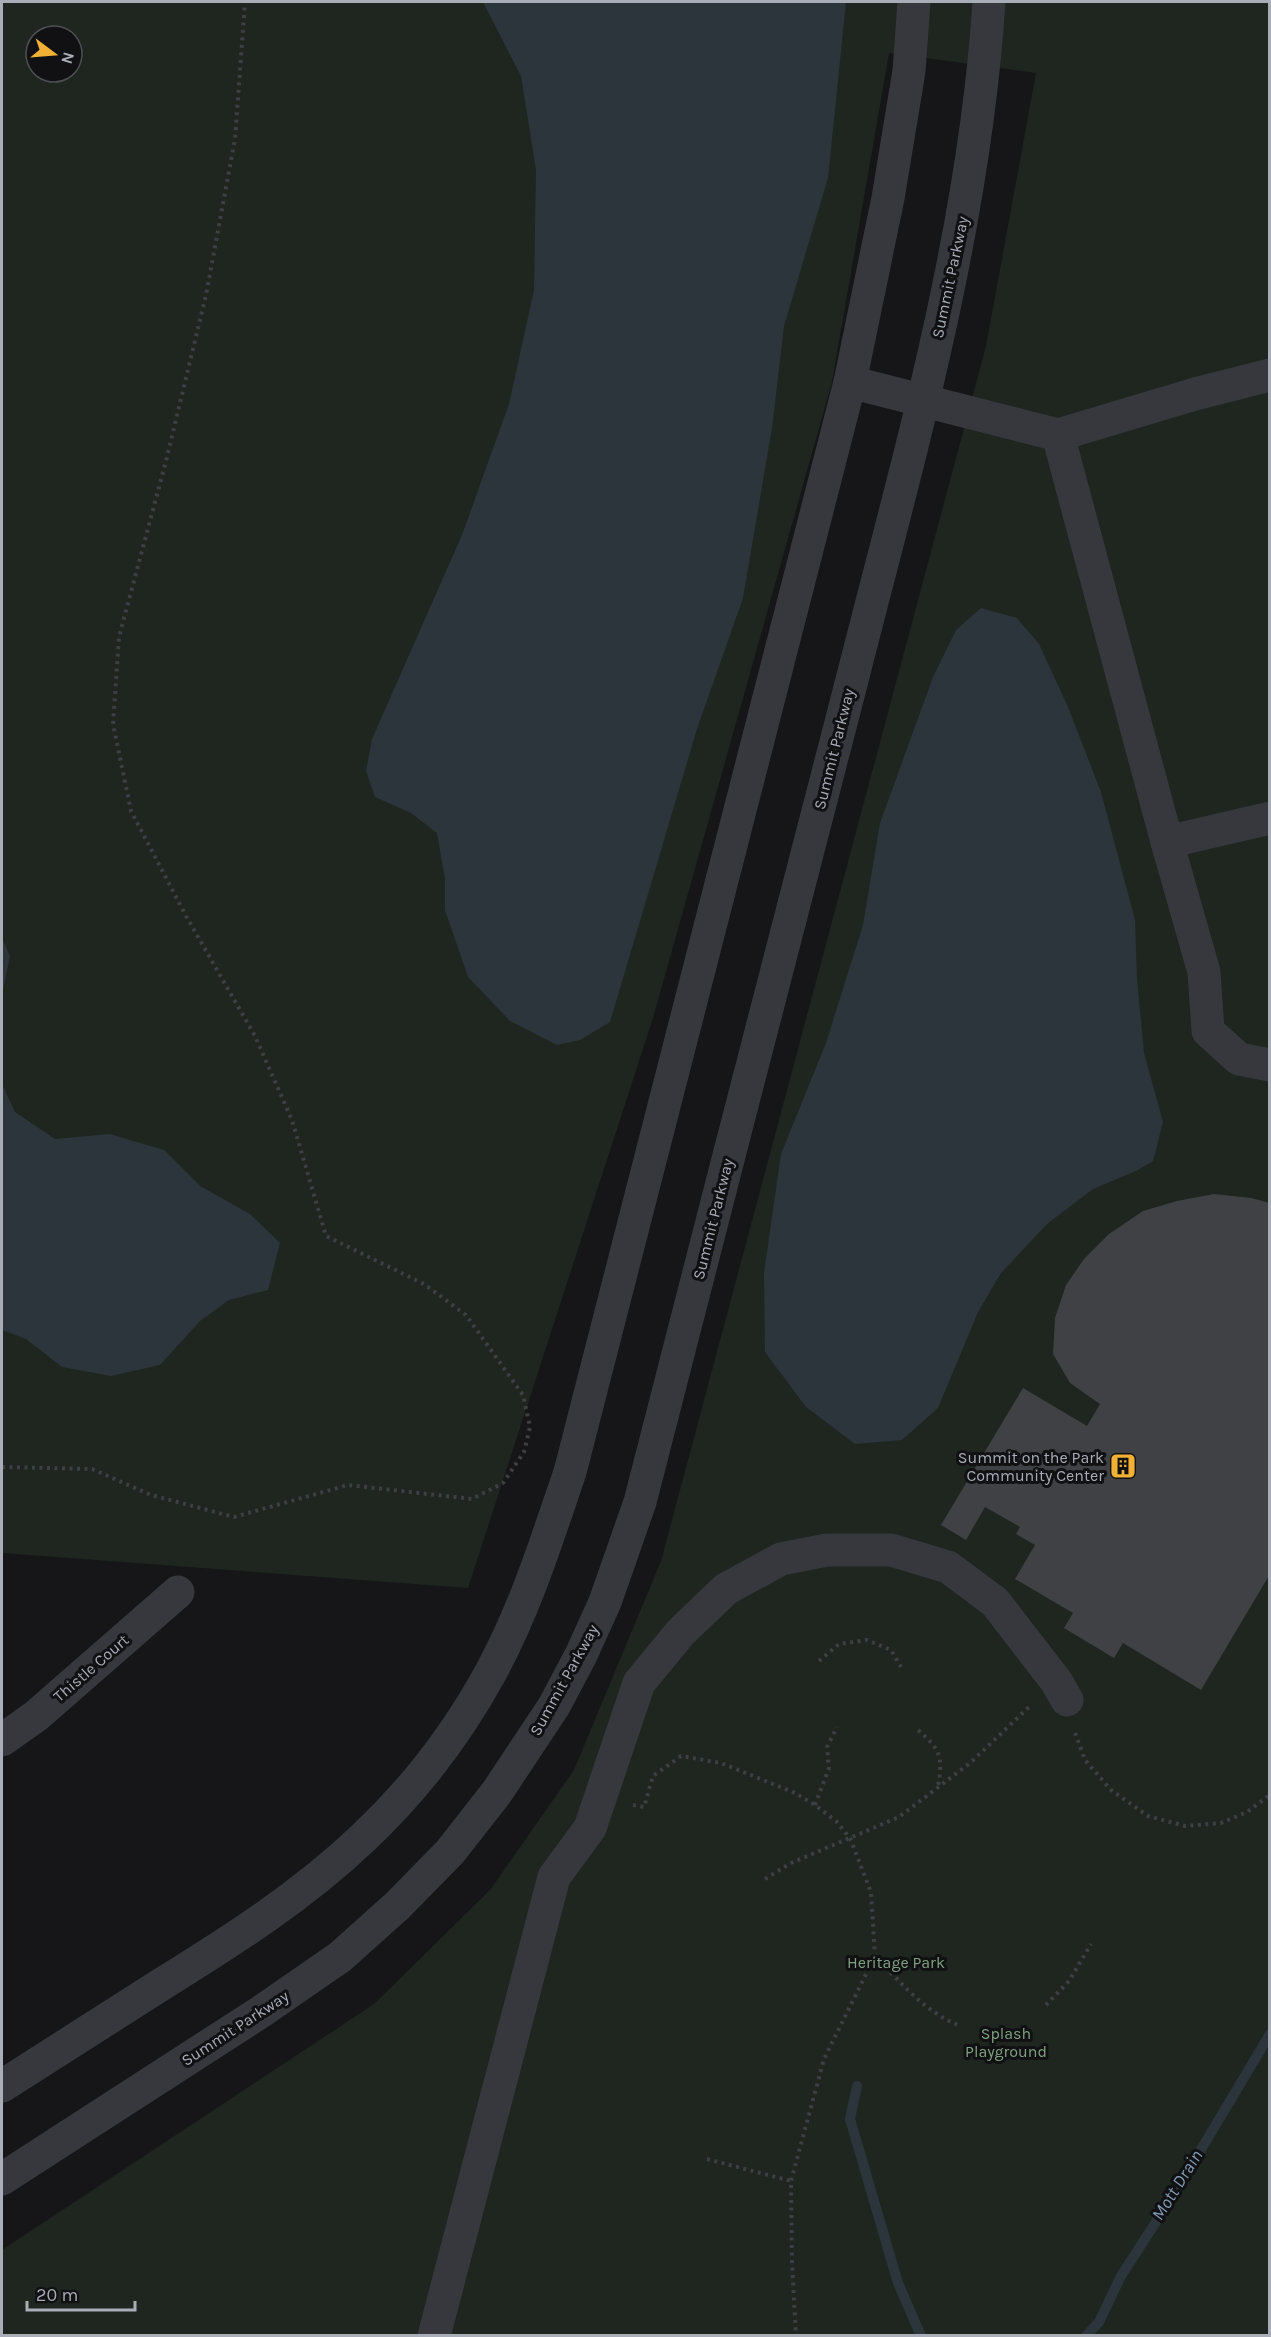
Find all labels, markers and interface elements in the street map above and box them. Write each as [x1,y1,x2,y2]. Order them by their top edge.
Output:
north arrow [24,24,84,84]
text: N [57,50,79,66]
street label: Summit Parkway [928,214,972,340]
street label: Summit Parkway [810,686,858,812]
street label: Summit Parkway [689,1156,737,1282]
place label: Summit on the Park Community Center [958,1448,1104,1485]
building icon: Summit on the Park Community Center [1108,1451,1138,1481]
street label: Summit Parkway [526,1621,603,1739]
street label: Thistle Court [50,1630,132,1706]
park label: Heritage Park [847,1953,945,1972]
street label: Summit Parkway [178,1986,293,2070]
park label: Splash Playground [965,2024,1047,2061]
water label: Mott Drain [1147,2146,1207,2224]
scale bar [27,2274,135,2312]
text: 20 m [36,2284,78,2306]

